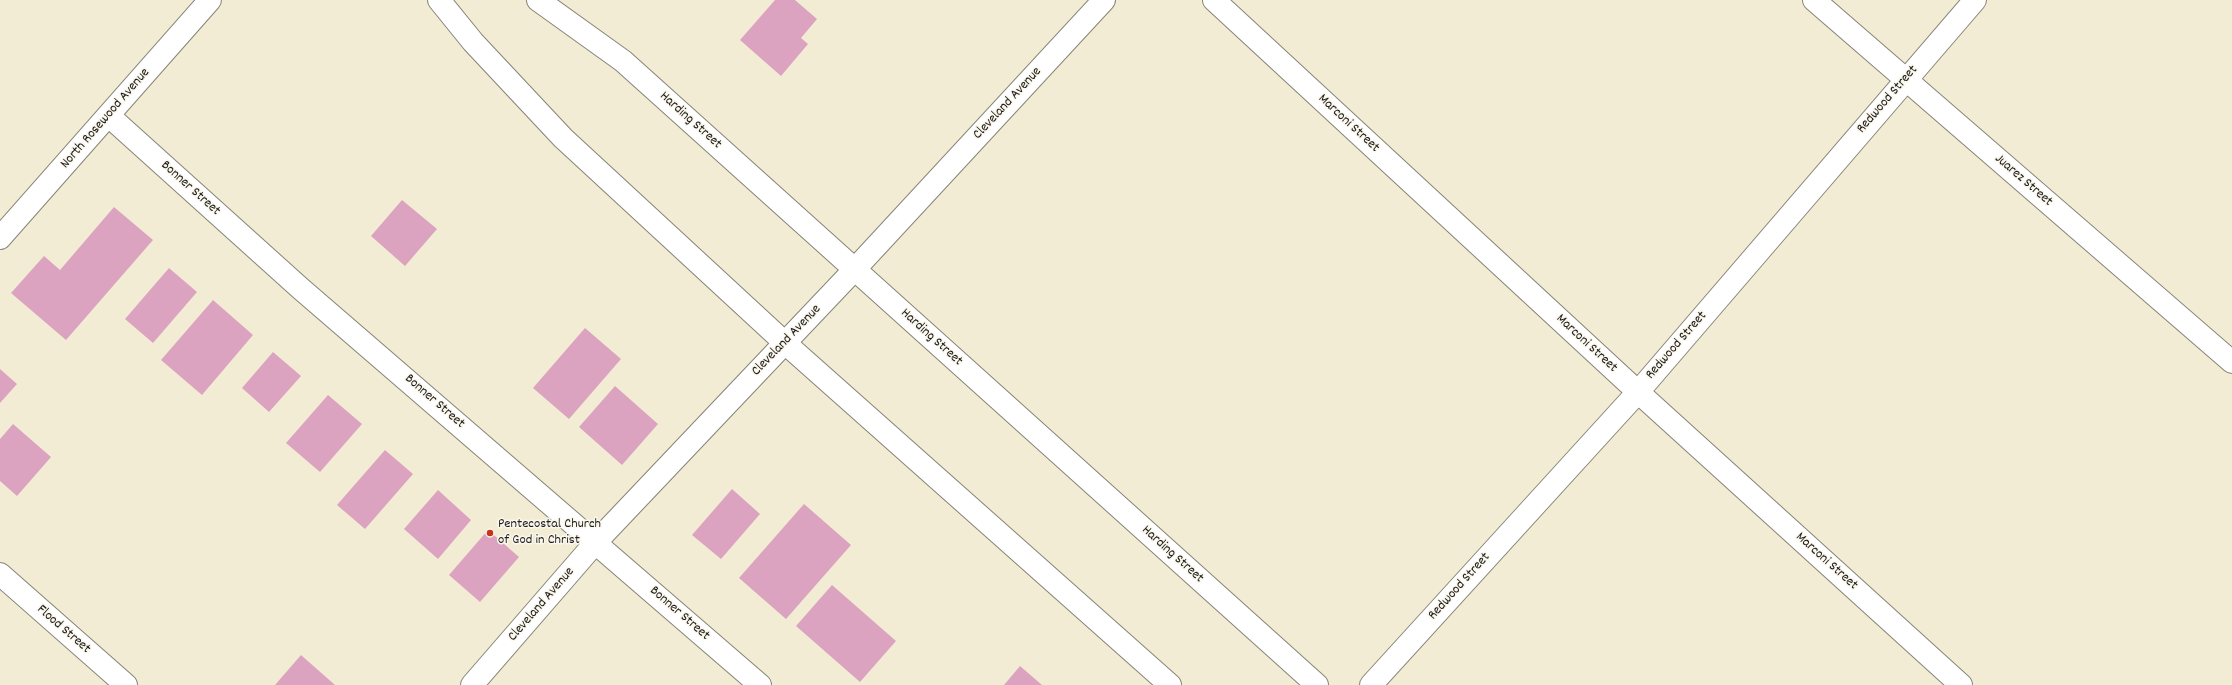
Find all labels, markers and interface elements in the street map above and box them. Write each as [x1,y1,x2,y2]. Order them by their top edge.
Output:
street label: Redwood Street [1854,62,1922,138]
street label: Cleveland Avenue [970,64,1046,144]
street label: North Rosewood Avenue [58,65,154,173]
street label: Harding Street [655,89,725,153]
street label: Marconi Street [1314,91,1382,157]
street label: Juarez Street [1990,151,2056,211]
street label: Bonner Street [157,158,223,220]
street label: Cleveland Avenue [749,302,825,380]
street label: Harding Street [896,306,966,370]
street label: Redwood Street [1643,308,1711,384]
street label: Marconi Street [1552,311,1620,377]
street label: Bonner Street [400,371,468,433]
place label: Pentecostal Church of God in Christ [498,517,601,550]
street label: Harding Street [1137,523,1207,587]
marker: Pentecostal Church of God in Christ [485,528,495,538]
street label: Marconi Street [1791,530,1861,594]
street label: Redwood Street [1425,550,1495,624]
street label: Cleveland Avenue [505,564,579,646]
street label: Bonner Street [645,583,713,645]
street label: Flood Street [33,602,93,658]

